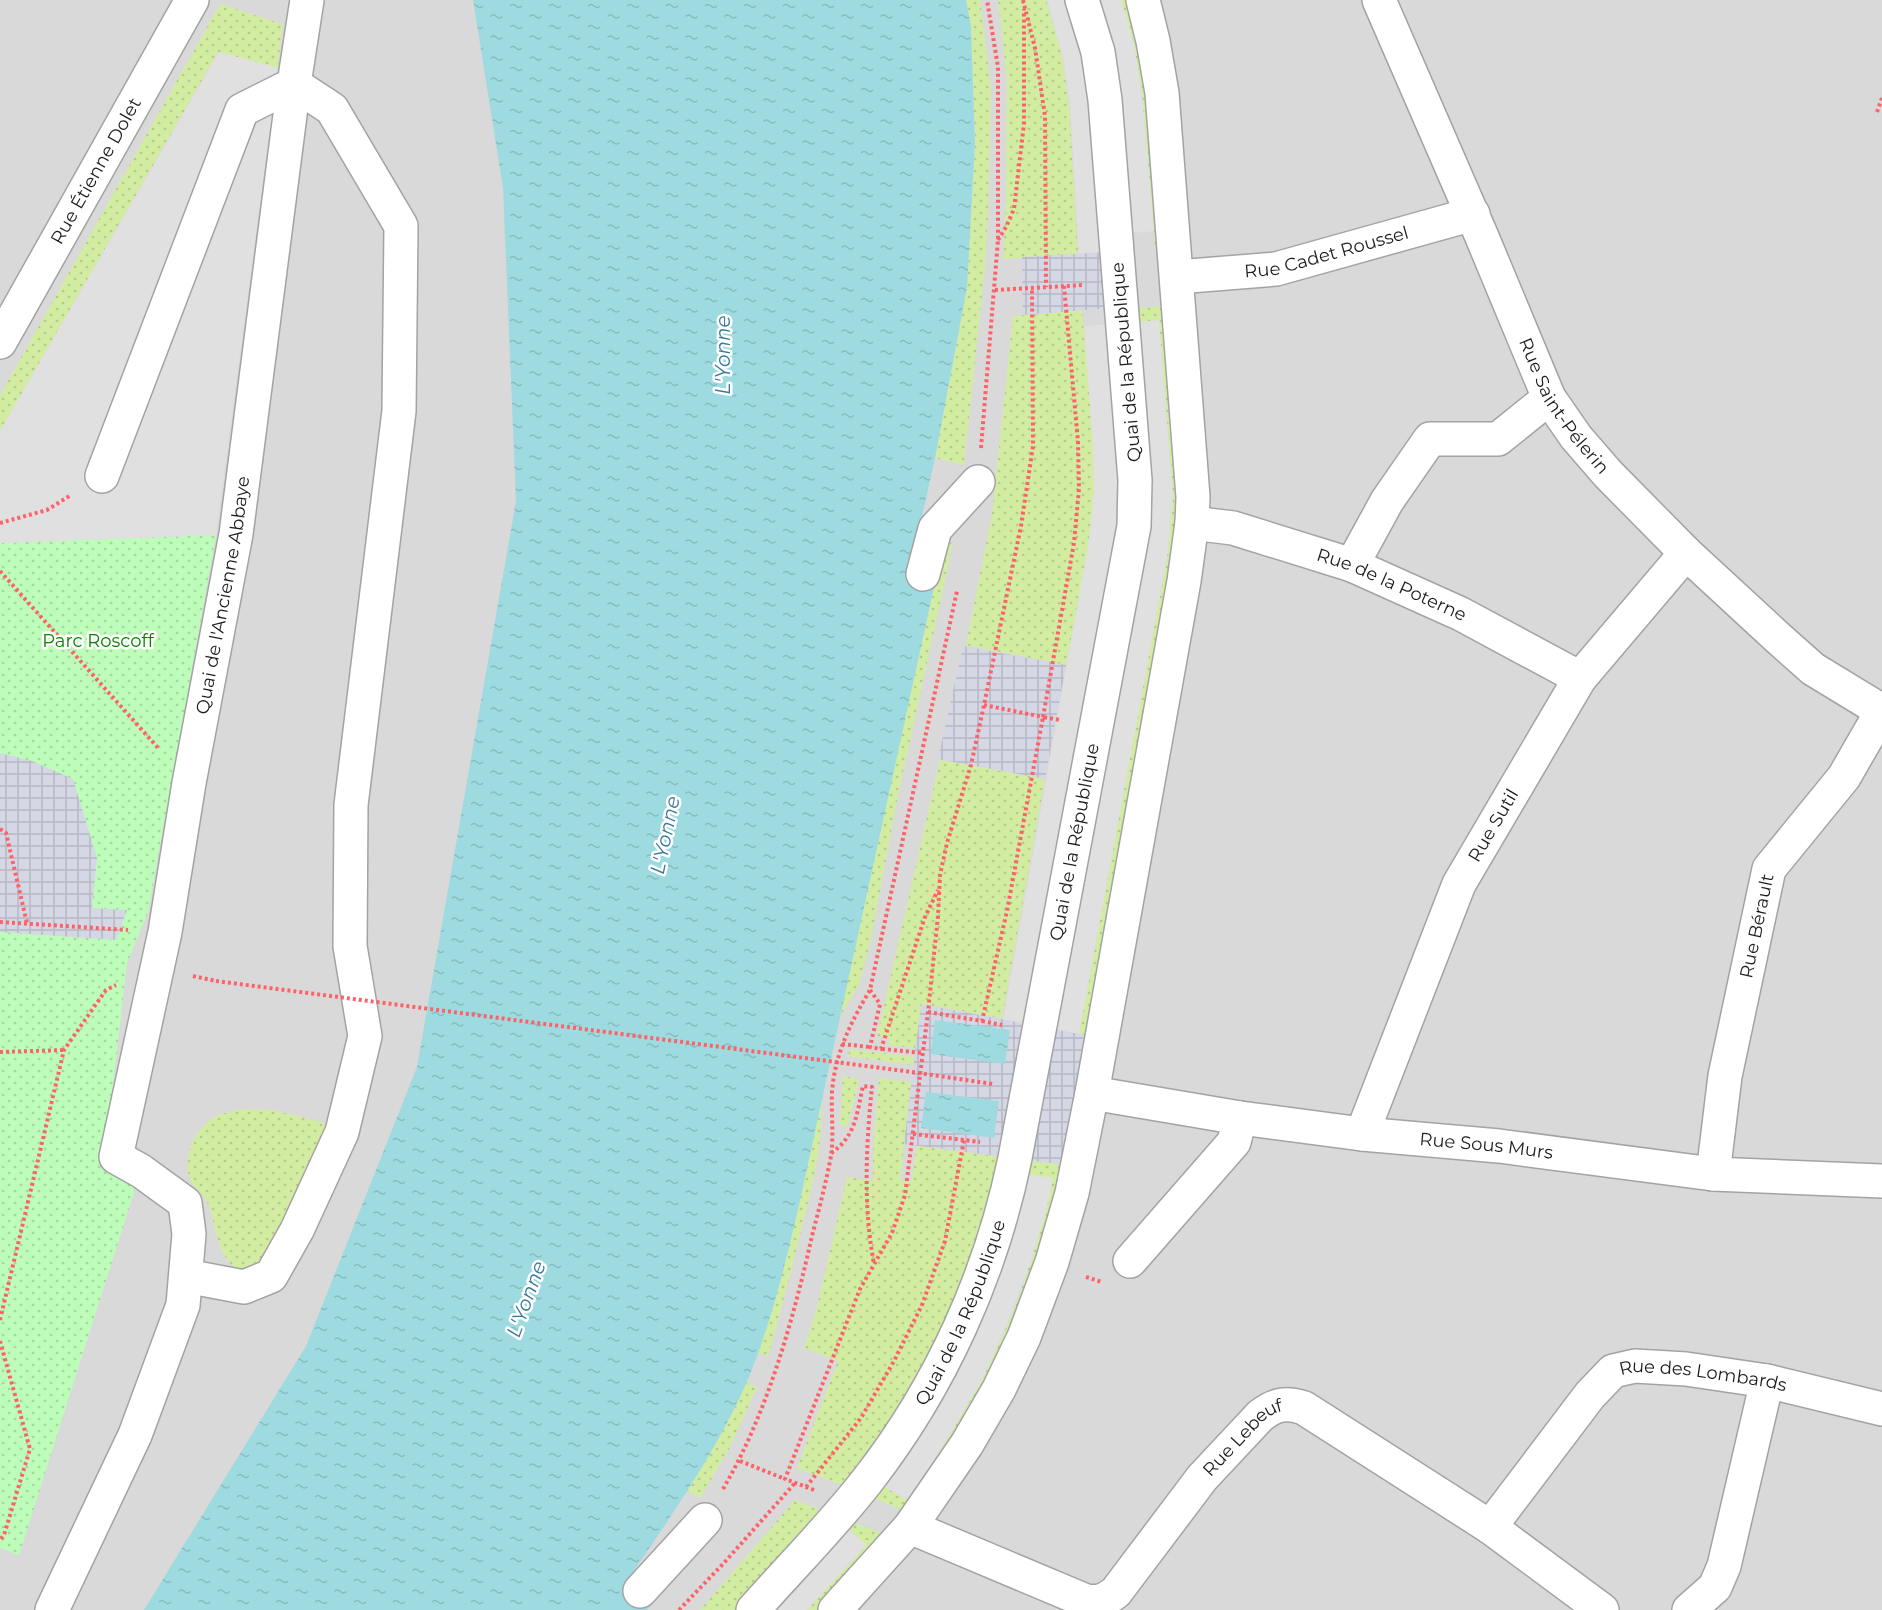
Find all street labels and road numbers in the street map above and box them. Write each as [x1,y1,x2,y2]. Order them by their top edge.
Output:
street label: Rue Étienne Dolet [46,94,146,248]
street label: Rue Cadet Roussel [1243,222,1411,283]
street label: Quai de la République [1106,261,1146,463]
street label: Rue Saint-Pélerin [1514,334,1614,478]
street label: Quai de l'Ancienne Abbaye [191,475,254,716]
street label: Rue de la Poterne [1314,544,1470,626]
street label: Quai de la République [1045,741,1104,943]
street label: Rue Sutil [1463,785,1523,866]
street label: Rue Bérault [1735,872,1779,980]
street label: Rue Sous Murs [1419,1128,1555,1164]
street label: Quai de la République [910,1217,1010,1409]
street label: Rue des Lombards [1617,1355,1789,1396]
street label: Rue Lebeuf [1198,1394,1285,1481]

